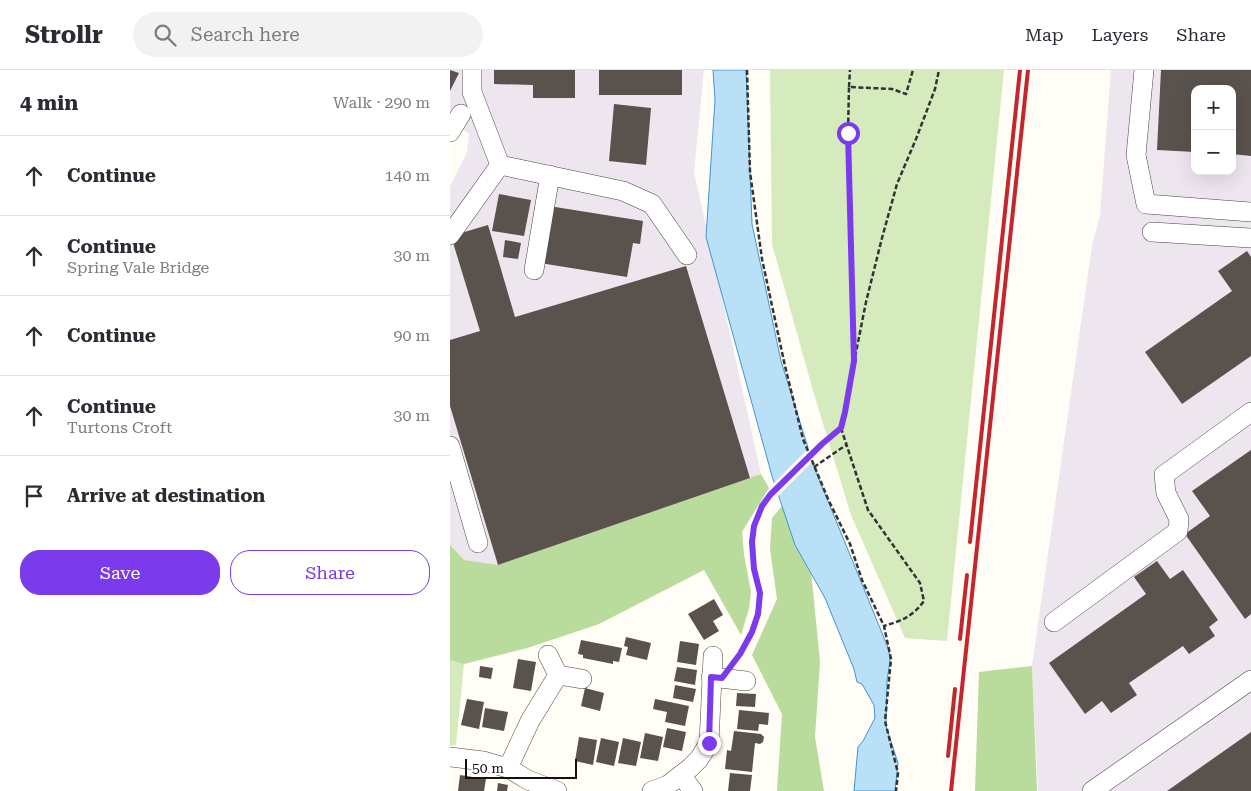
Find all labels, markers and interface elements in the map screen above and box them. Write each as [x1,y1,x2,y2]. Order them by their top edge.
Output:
search box [133,12,483,57]
text: Strollr [25,21,103,49]
icon: search [151,21,179,49]
text: Search here [191,23,300,46]
text: Map [1025,24,1064,45]
text: Layers [1092,24,1148,45]
text: Share [1176,24,1226,45]
map controls [1191,85,1236,175]
button: + [1191,85,1236,130]
text: 4 min [20,91,78,115]
text: Walk · 290 m [333,93,430,112]
route start [837,122,860,145]
button: − [1191,130,1236,175]
icon: ahead [20,162,48,190]
text: Continue [67,164,156,187]
text: 140 m [384,166,430,185]
text: Continue [67,235,156,258]
icon: ahead [20,242,48,270]
text: 30 m [393,246,430,265]
text: Spring Vale Bridge [67,258,209,277]
icon: ahead [20,322,48,350]
text: Continue [67,324,156,347]
text: 90 m [393,326,430,345]
text: Continue [67,395,156,418]
icon: ahead [20,402,48,430]
text: 30 m [393,406,430,425]
text: Turtons Croft [67,418,172,437]
icon: arrive [20,482,48,510]
text: Arrive at destination [67,484,265,507]
button: Save [20,550,220,595]
button: Share [230,550,430,595]
route end [698,732,721,755]
scale bar [465,756,578,779]
text: 50 m [472,760,504,776]

